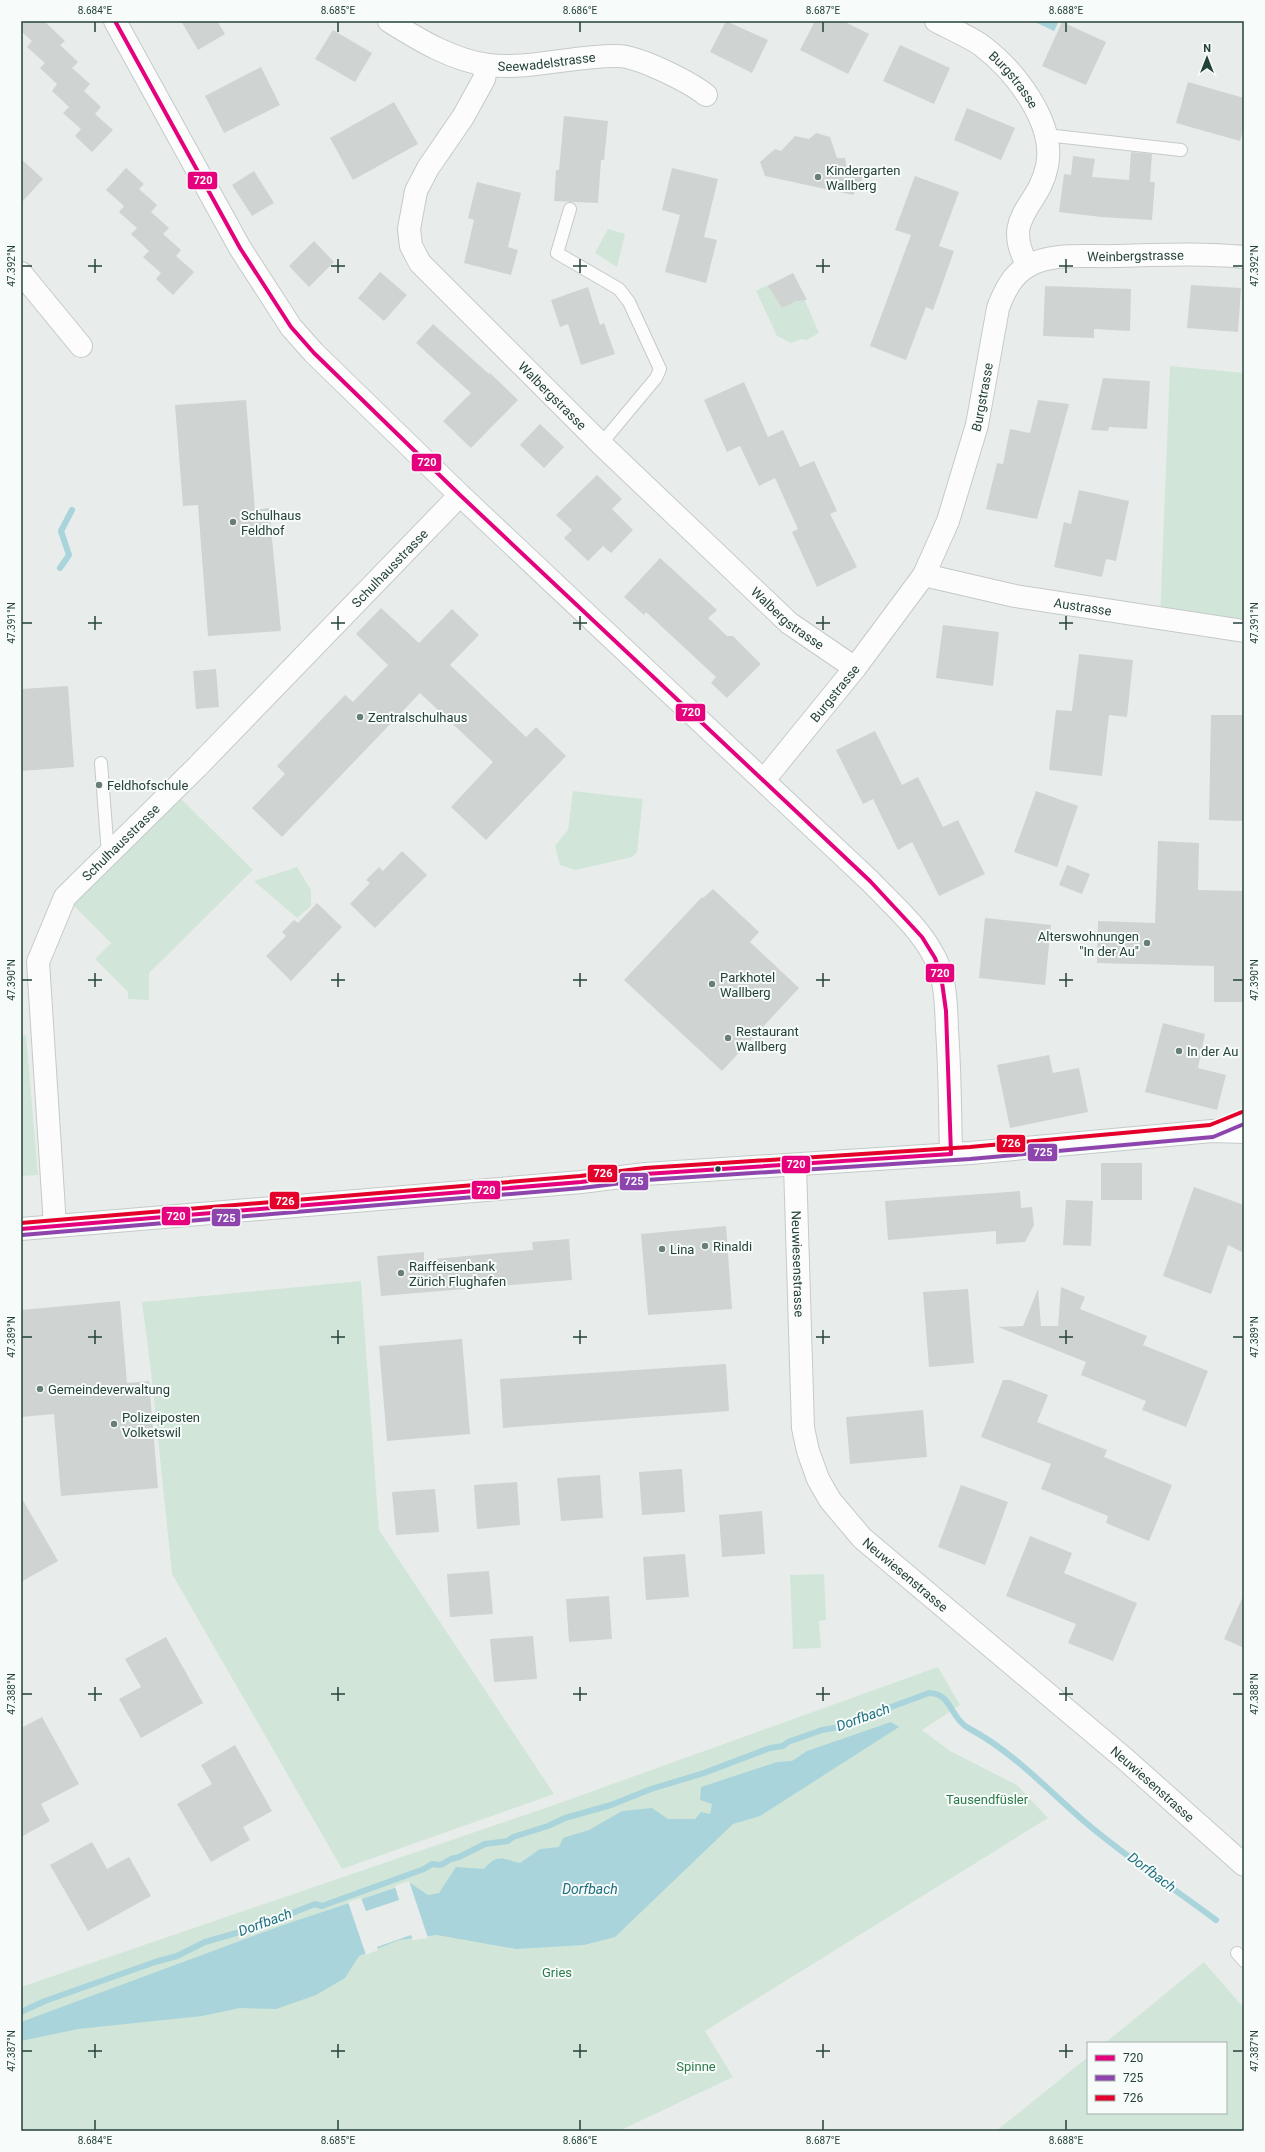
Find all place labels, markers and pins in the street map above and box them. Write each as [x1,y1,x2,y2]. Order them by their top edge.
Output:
place label: Kindergarten Wallberg [826,163,900,193]
marker: Kindergarten Wallberg [813,172,823,182]
place label: Schulhaus Feldhof [241,508,301,538]
marker: Schulhaus Feldhof [228,517,238,527]
place label: Zentralschulhaus [368,710,468,725]
marker: Zentralschulhaus [355,712,365,722]
place label: Feldhofschule [107,778,189,793]
marker: Feldhofschule [94,780,104,790]
place label: Alterswohnungen "In der Au" [1038,929,1139,959]
marker: Alterswohnungen "In der Au" [1142,938,1152,948]
place label: Parkhotel Wallberg [720,970,775,1000]
marker: Parkhotel Wallberg [707,979,717,989]
place label: Restaurant Wallberg [736,1024,799,1054]
marker: Restaurant Wallberg [723,1033,733,1043]
place label: In der Au [1187,1044,1238,1059]
marker: In der Au [1174,1046,1184,1056]
unlabelled marker [713,1164,723,1174]
place label: Rinaldi [713,1239,752,1254]
marker: Rinaldi [700,1241,710,1251]
place label: Lina [670,1242,694,1257]
marker: Lina [657,1244,667,1254]
place label: Raiffeisenbank Zürich Flughafen [409,1259,506,1289]
marker: Raiffeisenbank Zürich Flughafen [396,1268,406,1278]
place label: Gemeindeverwaltung [48,1382,170,1397]
marker: Gemeindeverwaltung [35,1384,45,1394]
place label: Polizeiposten Volketswil [122,1410,200,1440]
marker: Polizeiposten Volketswil [109,1419,119,1429]

